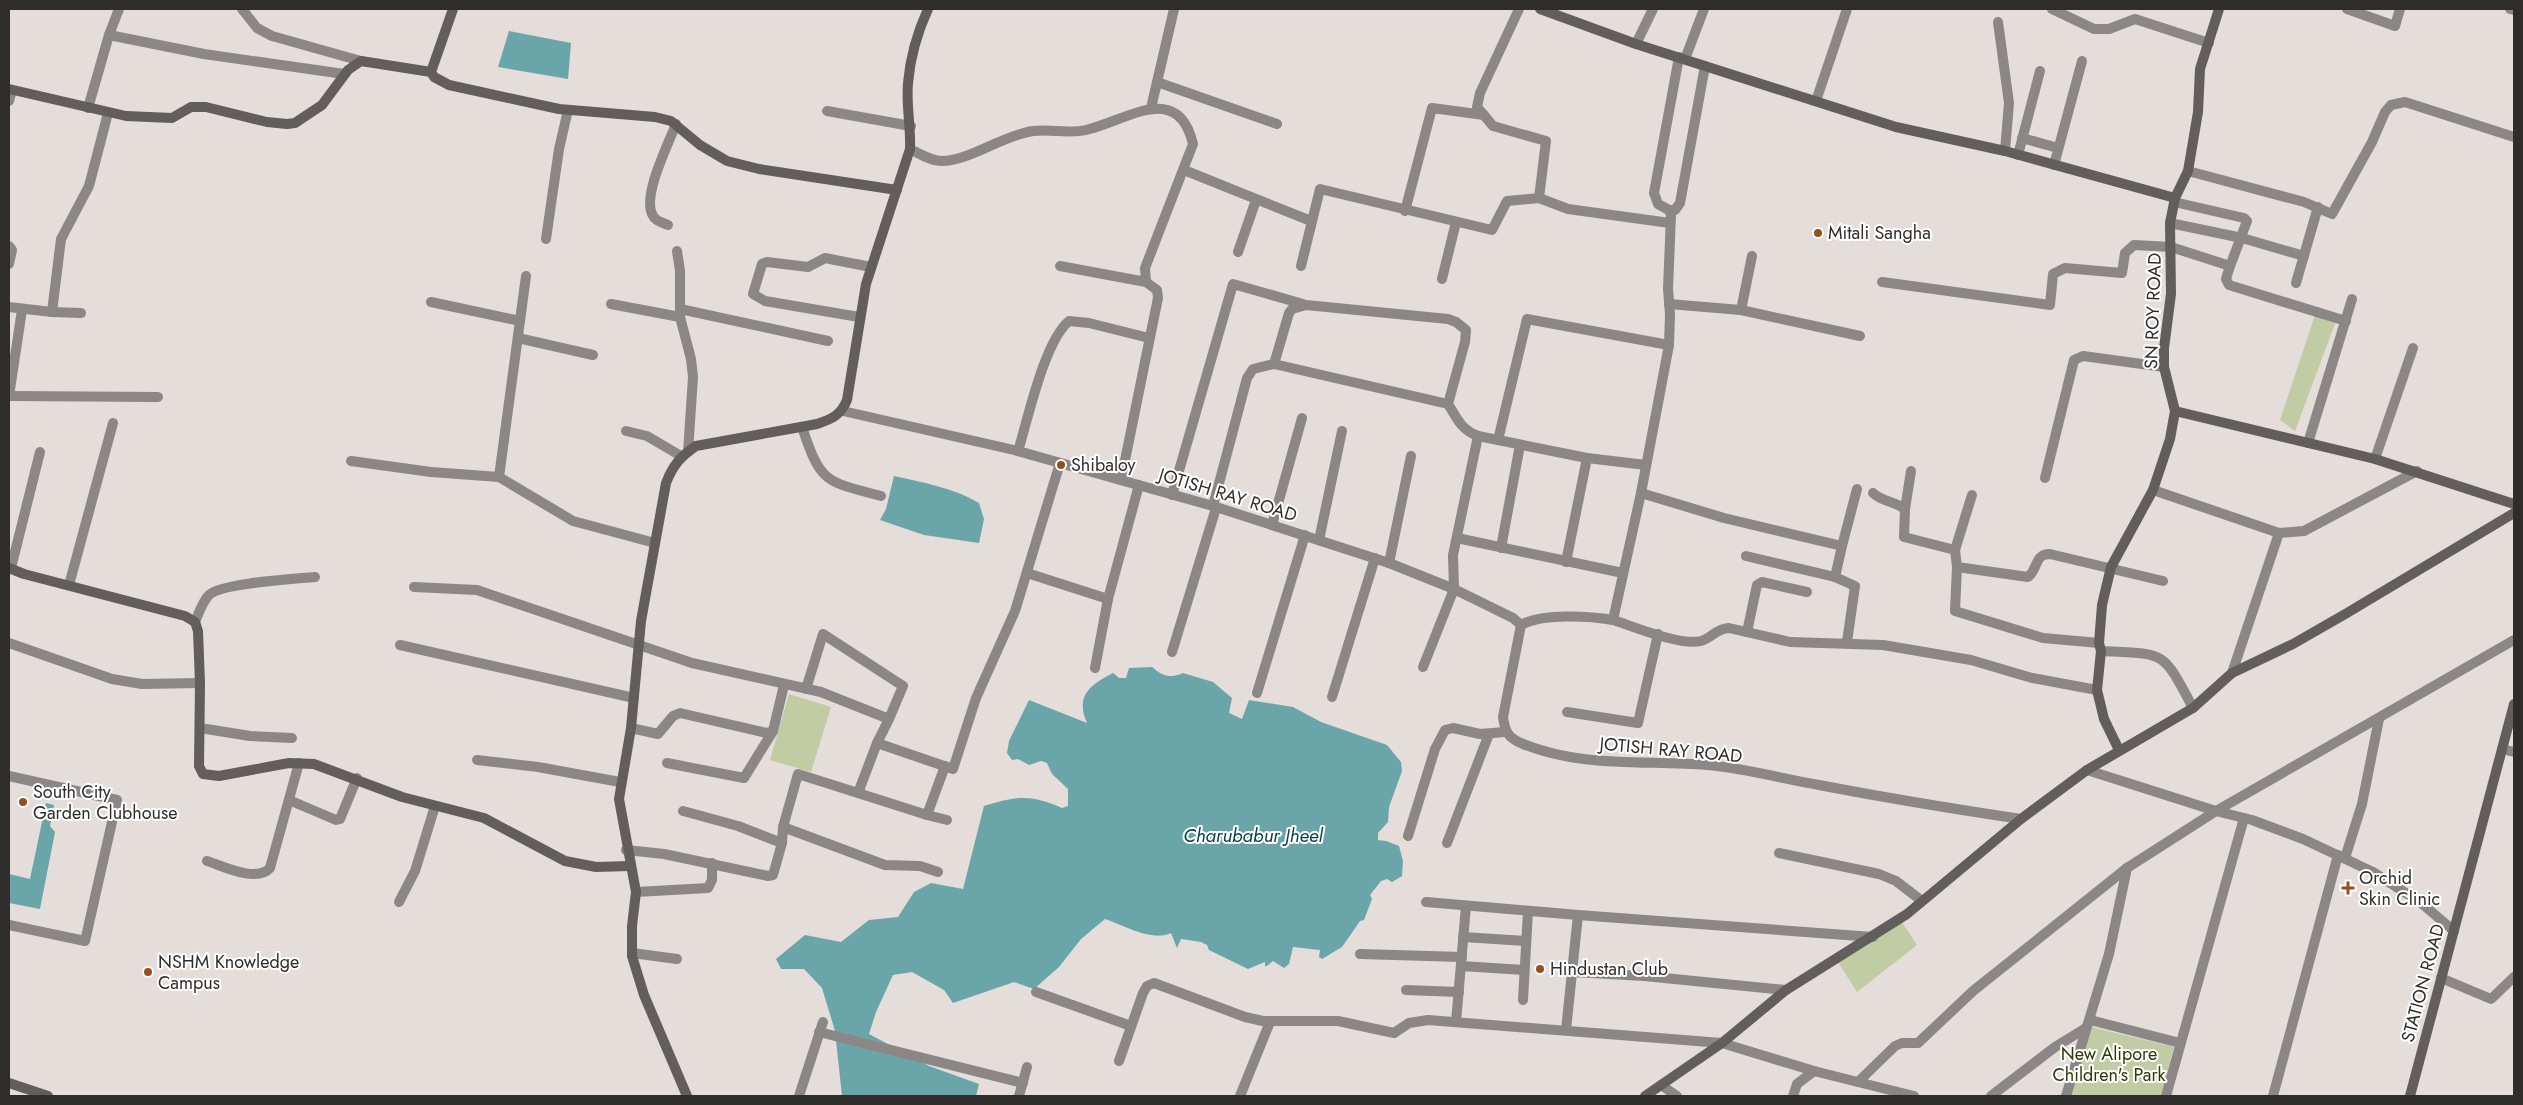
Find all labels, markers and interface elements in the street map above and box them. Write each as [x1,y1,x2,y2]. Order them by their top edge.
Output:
place label: Mitali Sangha [1828,220,1931,246]
marker: Mitali Sangha [1812,227,1824,239]
street label: SN ROY ROAD [2138,252,2168,370]
place label: Shibaloy [1071,452,1136,478]
marker: Shibaloy [1055,459,1067,471]
street label: JOTISH RAY ROAD [1154,461,1300,528]
street label: JOTISH RAY ROAD [1597,731,1743,769]
place label: South City Garden Clubhouse [33,779,178,826]
marker: South City Garden Clubhouse [17,796,29,808]
water label: Charubabur Jheel [1183,822,1323,849]
place label: Orchid Skin Clinic [2359,865,2440,912]
marker: Orchid Skin Clinic [2341,881,2355,895]
street label: STATION ROAD [2395,921,2451,1045]
place label: NSHM Knowledge Campus [158,949,299,996]
place label: Hindustan Club [1550,956,1668,982]
marker: Hindustan Club [1534,963,1546,975]
marker: NSHM Knowledge Campus [142,966,154,978]
park label: New Alipore Children's Park [2052,1041,2166,1088]

